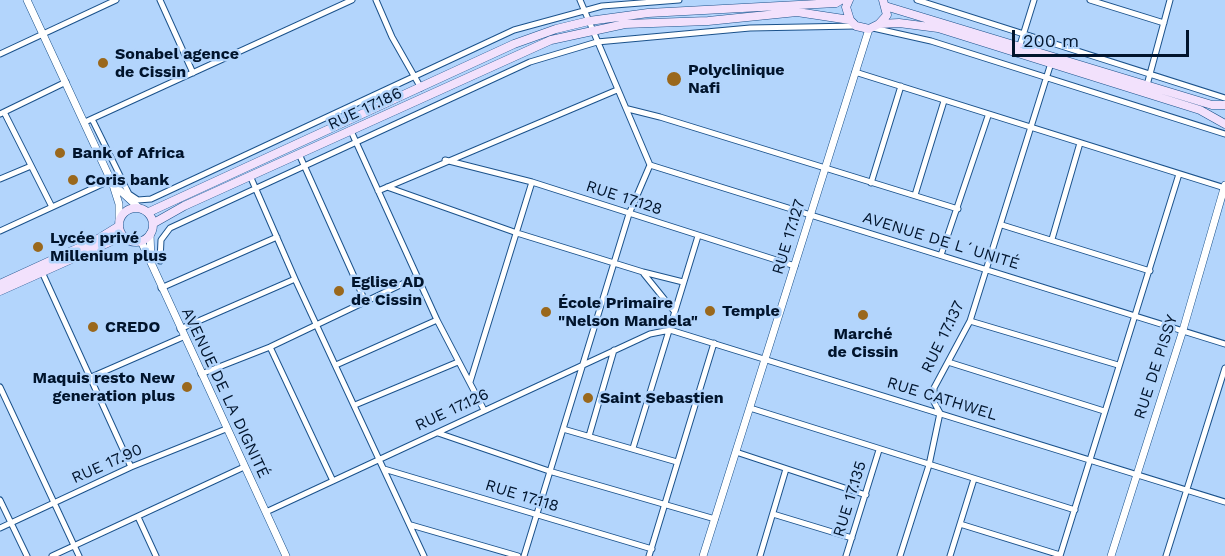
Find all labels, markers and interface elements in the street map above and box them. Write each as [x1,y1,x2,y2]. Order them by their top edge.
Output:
scale bar [1015,18,1192,56]
text: 200 m [1023,30,1079,51]
place label: Sonabel agence de Cissin [115,44,239,82]
marker: Sonabel agence de Cissin [96,56,110,70]
place label: Polyclinique Nafi [688,60,785,98]
marker: Polyclinique Nafi [665,70,683,88]
street label: RUE 17.186 [325,83,405,135]
place label: Bank of Africa [72,143,185,163]
marker: Bank of Africa [53,146,67,160]
place label: Coris bank [85,170,169,190]
marker: Coris bank [66,173,80,187]
street label: RUE 17.128 [583,177,665,219]
street label: RUE 17.127 [768,197,810,277]
street label: AVENUE DE L´UNITÉ [860,208,1022,274]
place label: Lycée privé Millenium plus [50,228,167,266]
marker: Lycée privé Millenium plus [31,240,45,254]
place label: Eglise AD de Cissin [351,272,425,310]
marker: Eglise AD de Cissin [332,284,346,298]
place label: École Primaire "Nelson Mandela" [558,293,698,331]
street label: RUE 17.137 [917,298,969,376]
place label: Temple [722,301,780,321]
marker: Temple [703,304,717,318]
street label: AVENUE DE LA DIGNITÉ [177,305,273,481]
marker: École Primaire "Nelson Mandela" [539,305,553,319]
marker: Marché de Cissin [856,308,870,322]
street label: RUE DE PISSY [1130,312,1182,422]
place label: CREDO [105,317,160,337]
marker: CREDO [86,320,100,334]
place label: Marché de Cissin [827,324,899,362]
place label: Maquis resto New generation plus [33,368,175,406]
street label: RUE CATHWEL [885,373,999,425]
marker: Maquis resto New generation plus [180,380,194,394]
street label: RUE 17.126 [412,385,492,435]
place label: Saint Sebastien [600,388,724,408]
marker: Saint Sebastien [581,391,595,405]
street label: RUE 17.90 [69,440,145,488]
street label: RUE 17.135 [829,459,871,539]
street label: RUE 17.118 [483,476,561,516]

